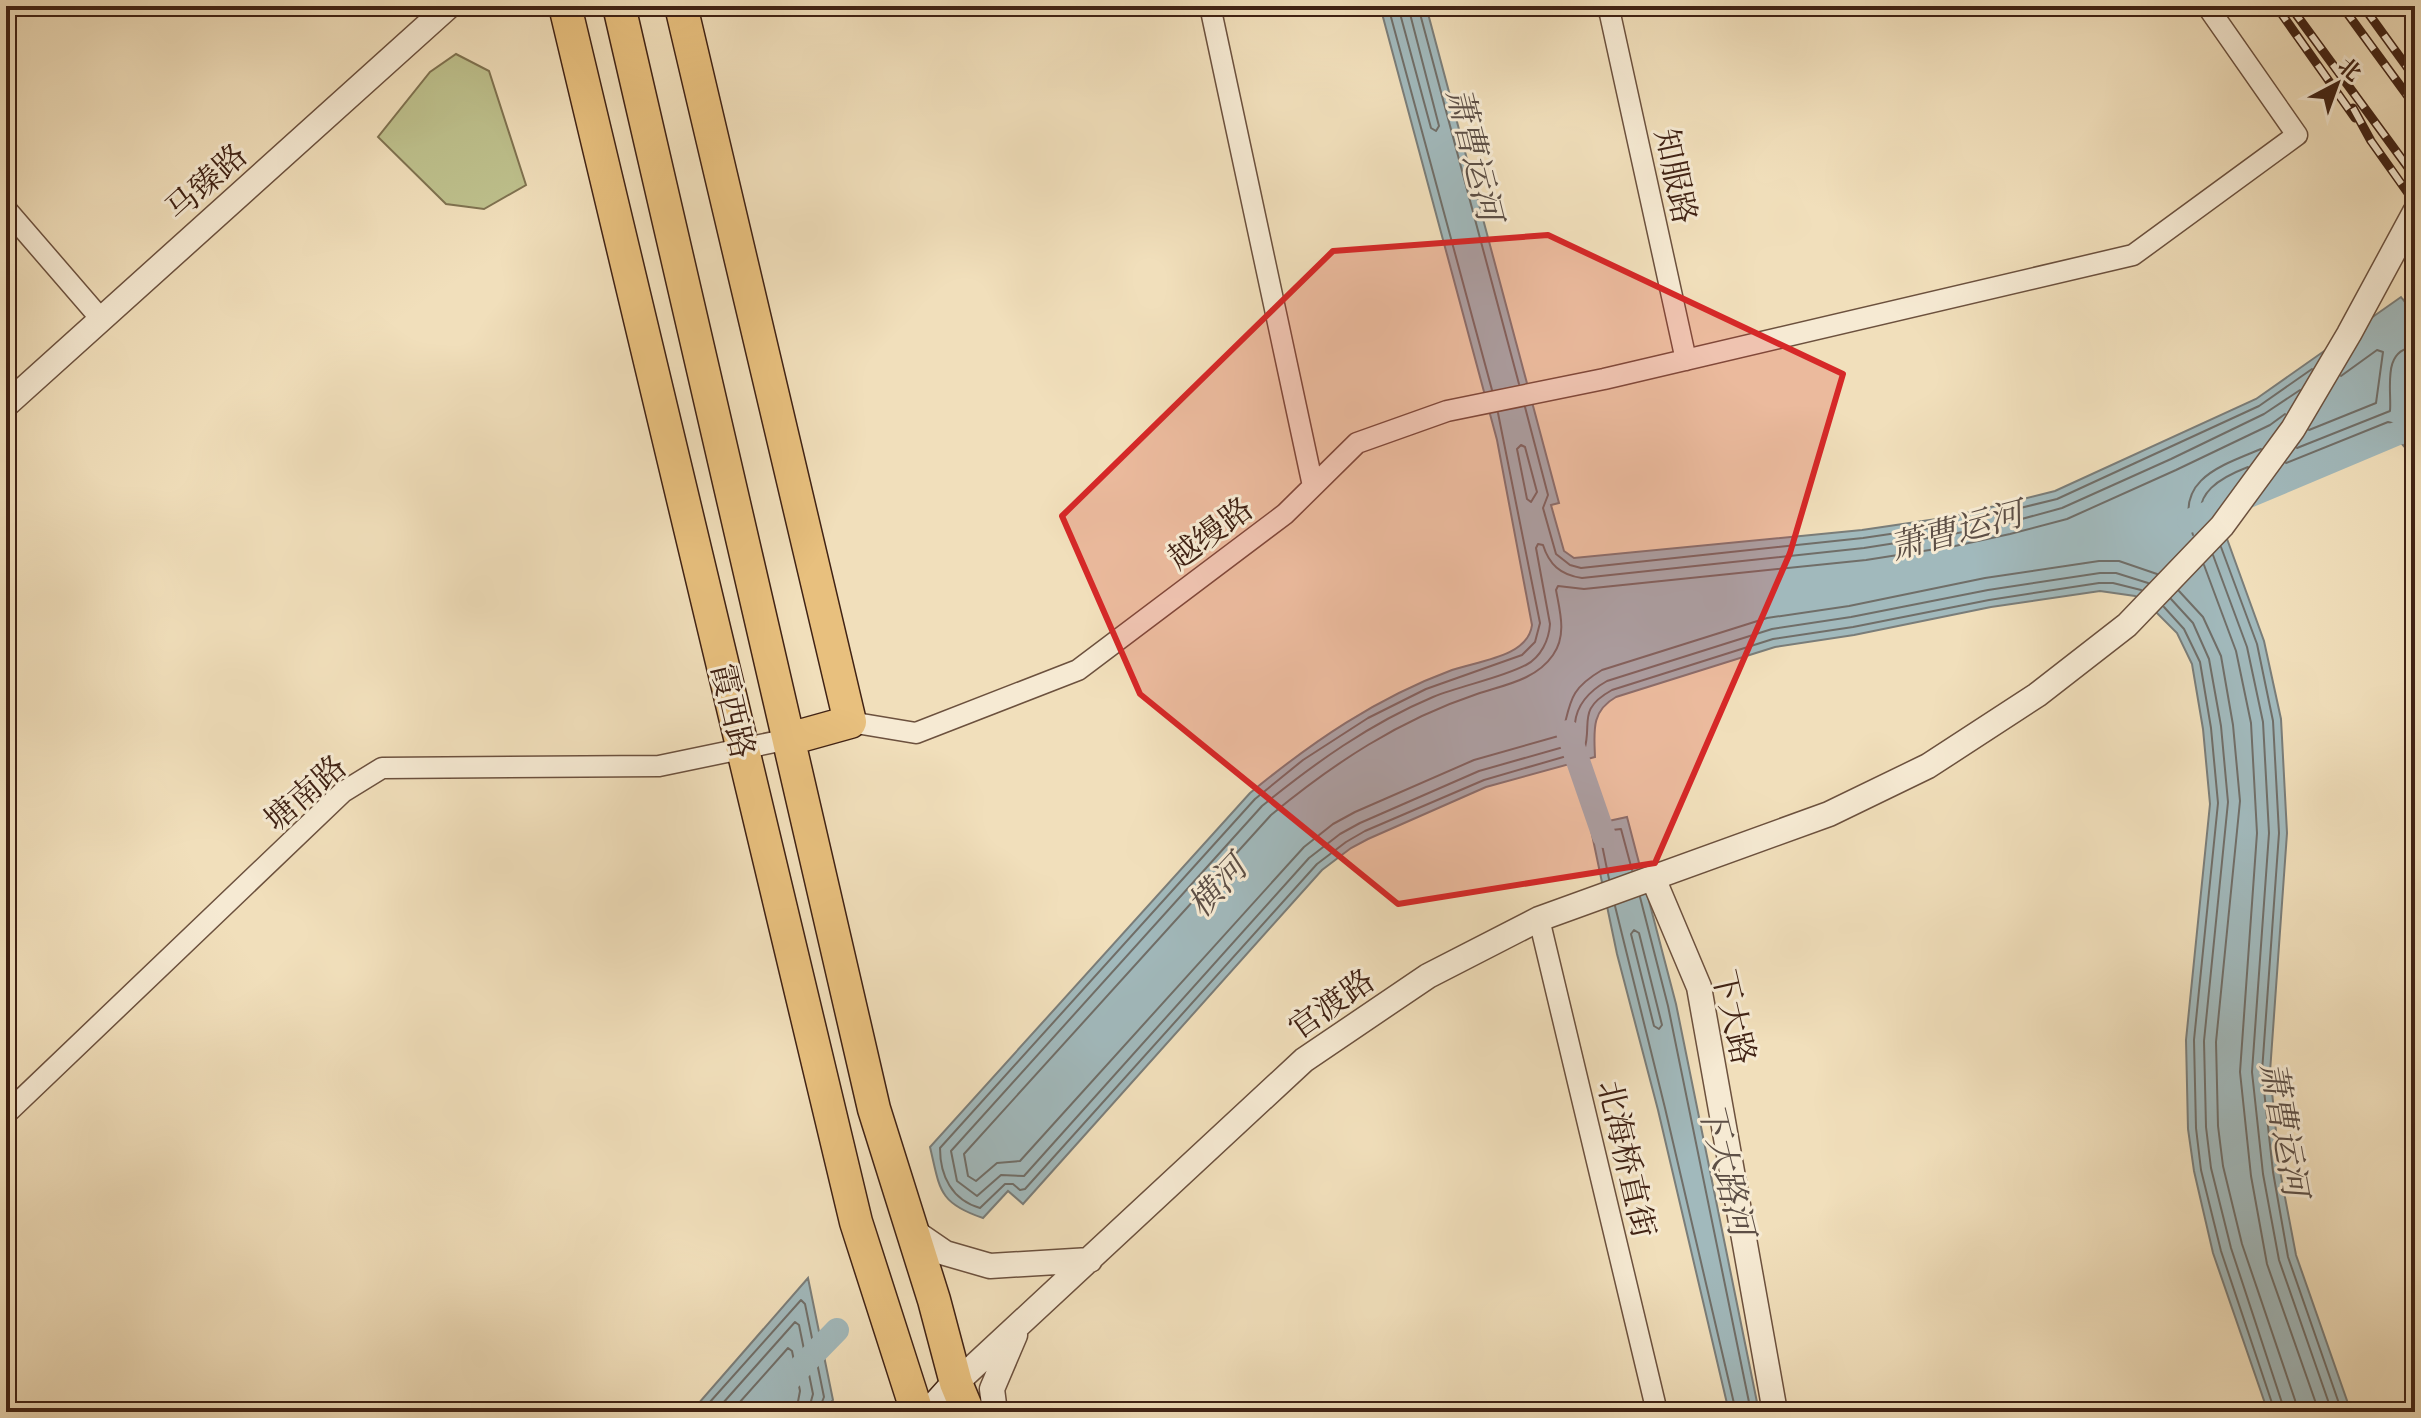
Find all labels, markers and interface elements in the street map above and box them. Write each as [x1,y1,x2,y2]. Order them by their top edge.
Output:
north arrow [2297,44,2377,124]
text: 北 [2331,50,2369,88]
water label: 萧曹运河 [1435,82,1517,232]
street label: 知服路 [1644,124,1709,228]
street label: 马臻路 [154,132,257,231]
street label: 越缦路 [1157,485,1262,580]
water label: 萧曹运河 [1884,487,2034,571]
street label: 霞西路 [700,659,767,763]
street label: 塘南路 [253,743,356,842]
water label: 横河 [1176,840,1262,927]
street label: 官渡路 [1278,957,1384,1050]
street label: 下大路 [1701,965,1768,1069]
water label: 萧曹运河 [2250,1058,2322,1206]
street label: 北海桥直街 [1587,1076,1668,1242]
water label: 下大路河 [1687,1097,1769,1247]

